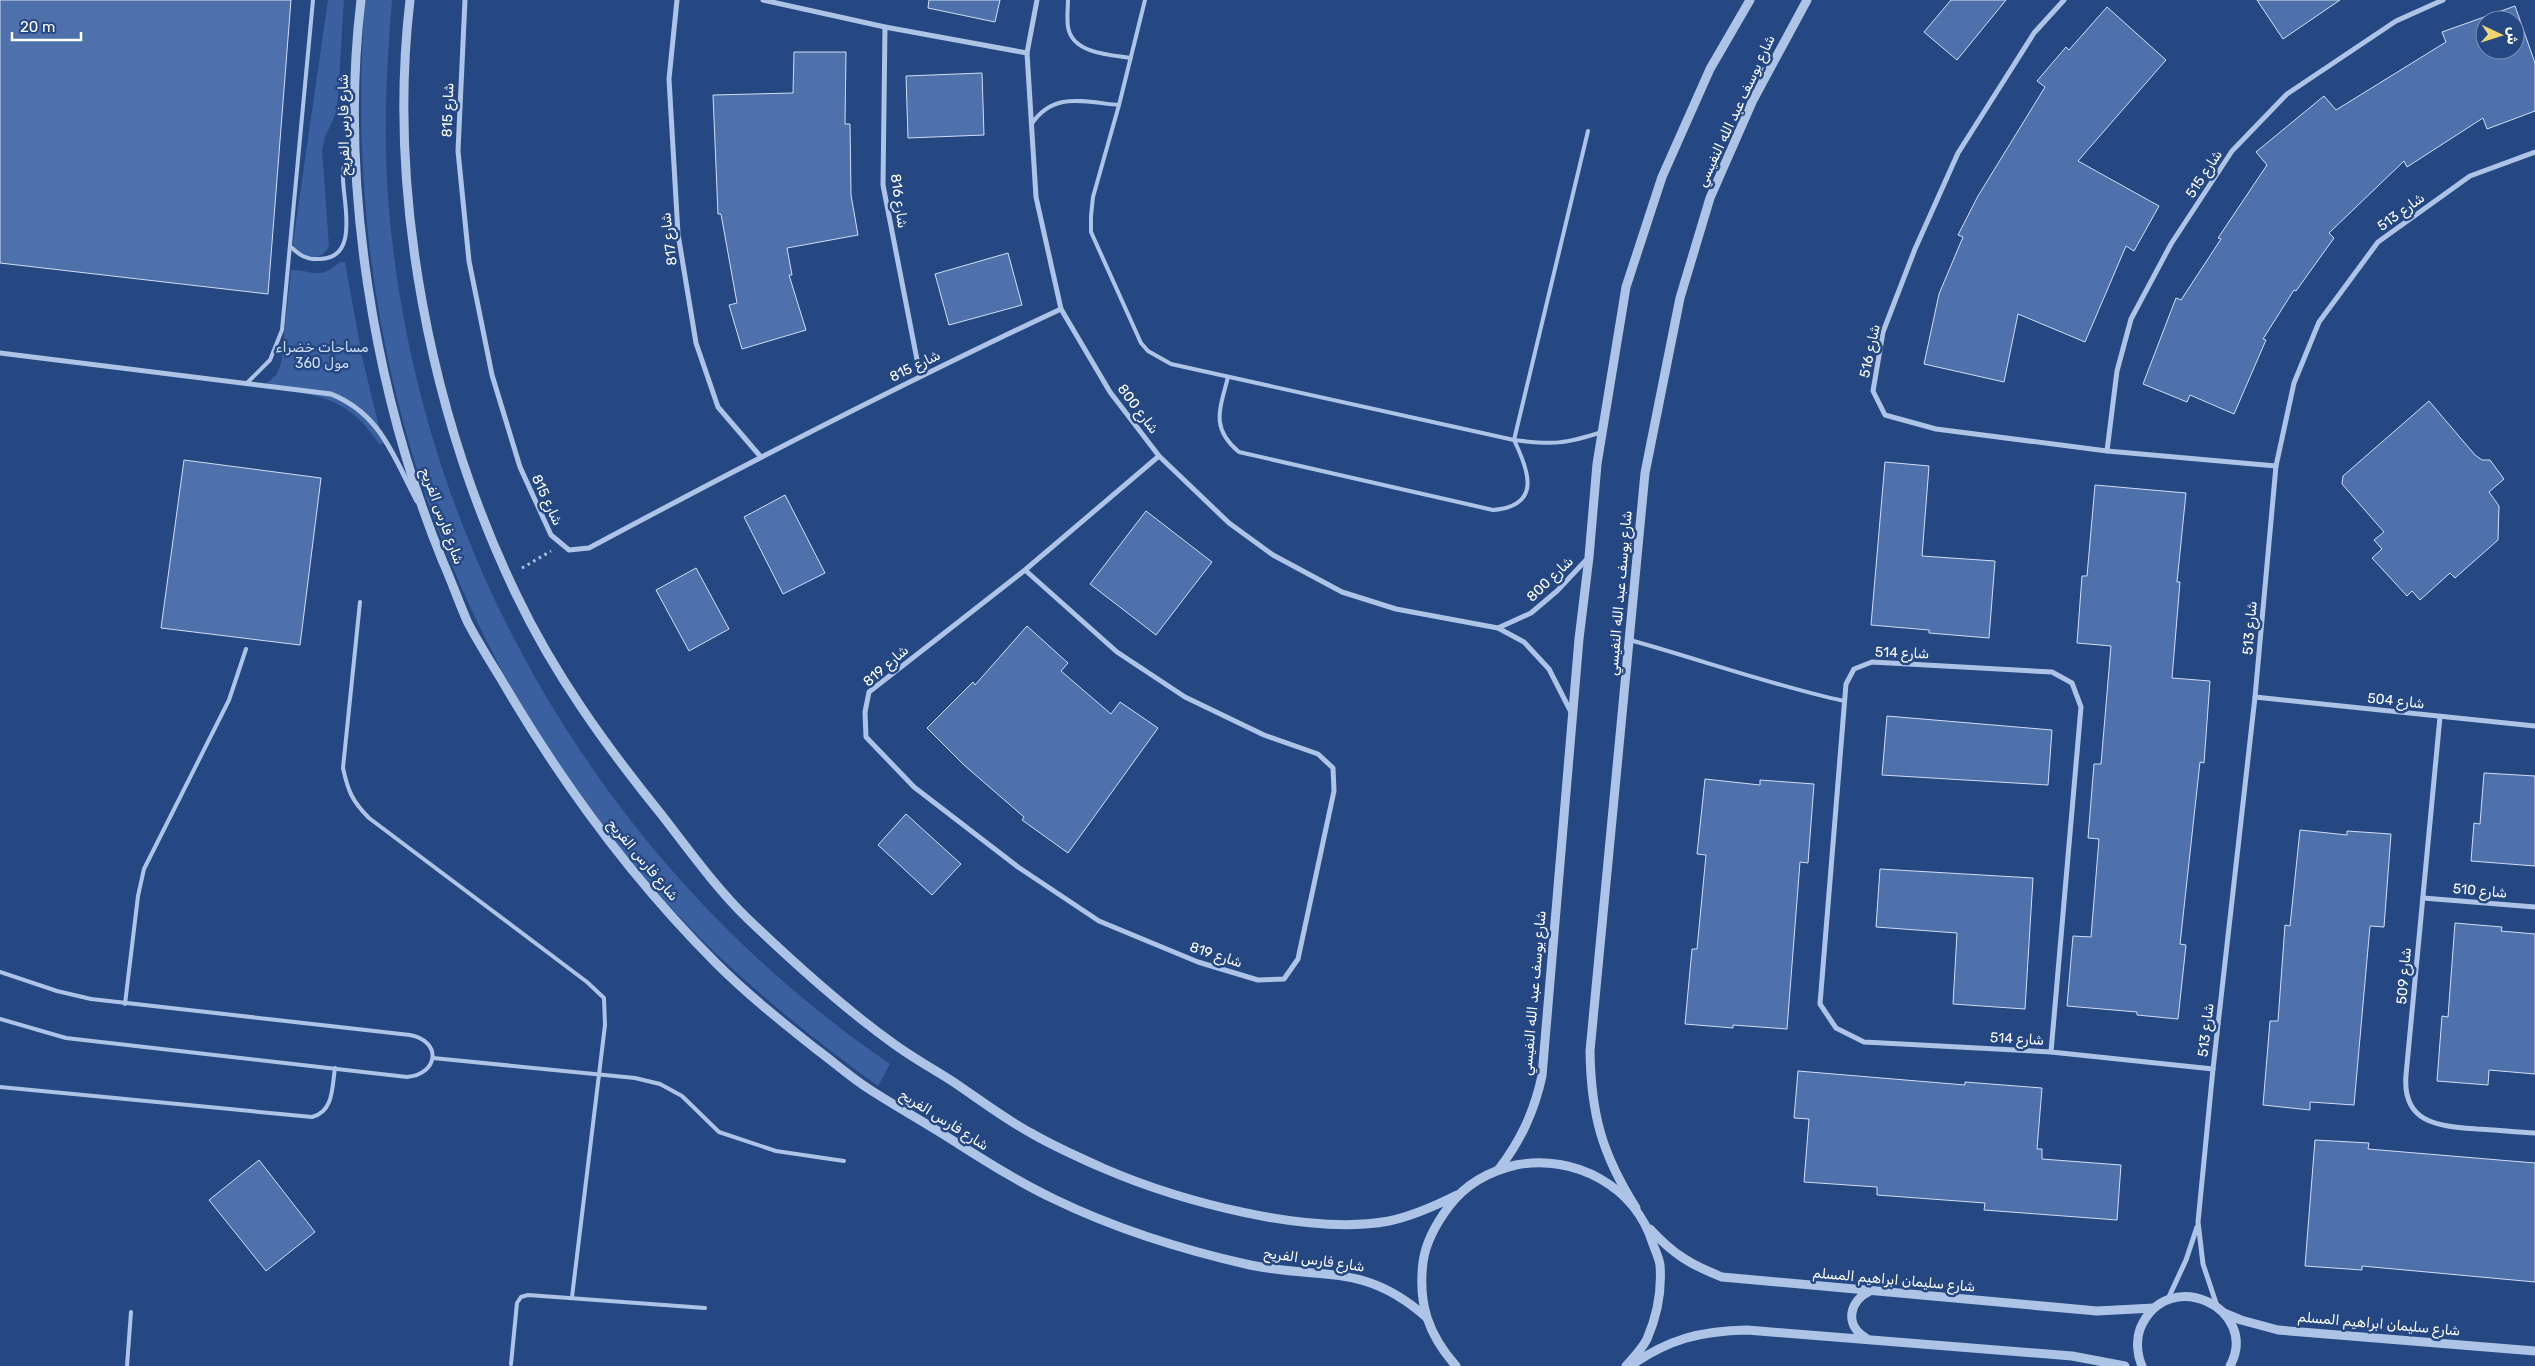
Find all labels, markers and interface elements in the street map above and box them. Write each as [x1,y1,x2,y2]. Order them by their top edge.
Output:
scale bar [12,10,81,42]
north arrow [2475,10,2525,60]
text: 20 m [20,18,55,36]
text: ش [2503,26,2522,46]
street label: شارع يوسف عبد الله النفيسي [1693,32,1781,191]
street label: شارع فارس الفريح [335,74,355,176]
street label: شارع 815 [439,82,459,138]
street label: شارع 515 [2182,147,2228,202]
street label: شارع 816 [885,173,911,230]
street label: شارع 513 [2374,189,2429,236]
street label: شارع 817 [657,211,683,267]
street label: شارع 516 [1856,323,1886,380]
park label: مساحات خضراء 360 مول [275,339,369,372]
street label: شارع 815 [887,346,944,387]
street label: شارع 800 [1112,381,1162,438]
street label: شارع فارس الفريح [415,465,467,568]
street label: شارع 815 [526,472,566,529]
street label: شارع يوسف عبد الله النفيسي [1604,510,1638,676]
street label: شارع 800 [1523,553,1578,607]
street label: شارع 513 [2239,600,2263,656]
street label: شارع 819 [860,642,913,692]
street label: شارع 514 [1874,644,1929,664]
street label: شارع 504 [2366,690,2425,714]
street label: شارع فارس الفريح [602,815,682,906]
street label: شارع 510 [2452,880,2508,904]
street label: شارع يوسف عبد الله النفيسي [1518,910,1552,1076]
street label: شارع 819 [1187,938,1245,973]
street label: شارع 509 [2393,947,2417,1005]
street label: شارع 513 [2194,1002,2220,1058]
street label: شارع 514 [1989,1029,2045,1051]
street label: شارع فارس الفريح [895,1086,992,1156]
street label: شارع فارس الفريح [1262,1244,1366,1277]
street label: شارع سليمان ابراهيم المسلم [1812,1264,1976,1298]
street label: شارع سليمان ابراهيم المسلم [2297,1308,2461,1342]

